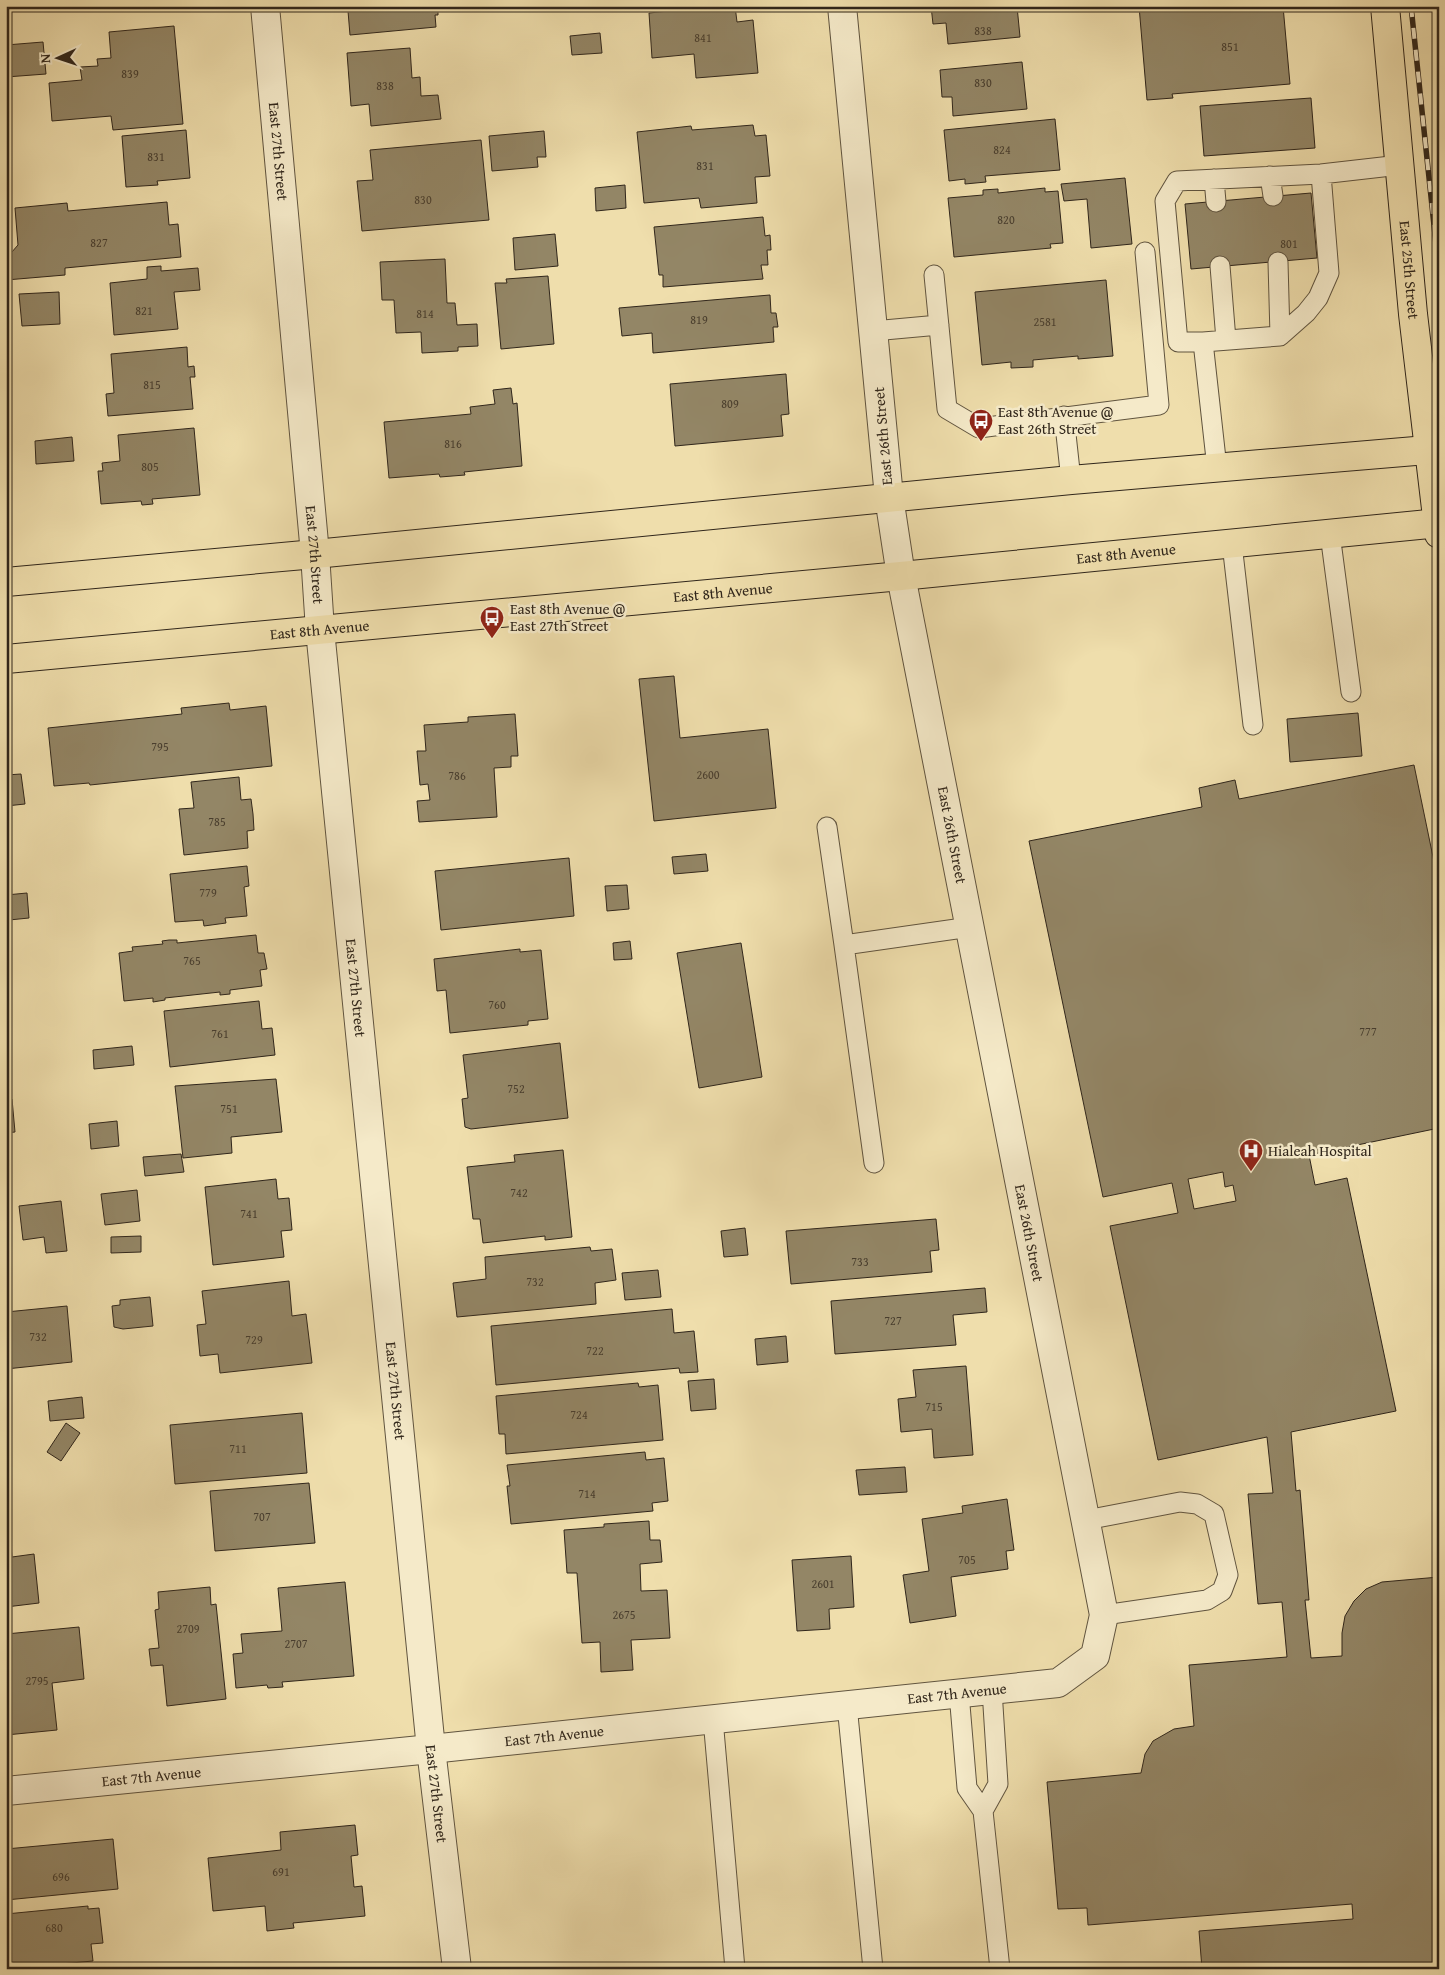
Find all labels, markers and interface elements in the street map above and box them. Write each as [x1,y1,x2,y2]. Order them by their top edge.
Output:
house number: 838 [974,22,992,39]
house number: 841 [694,29,712,46]
north arrow [32,32,82,82]
house number: 851 [1221,38,1239,55]
text: N [35,53,55,64]
house number: 839 [121,65,139,82]
house number: 830 [974,74,992,91]
house number: 838 [376,77,394,94]
street label: East 27th Street [264,101,294,202]
house number: 824 [993,141,1011,158]
house number: 831 [147,148,165,165]
house number: 831 [696,157,714,174]
house number: 830 [414,191,432,208]
house number: 820 [997,211,1015,228]
street label: East 25th Street [1395,220,1425,321]
house number: 827 [90,234,108,251]
house number: 801 [1280,235,1298,252]
house number: 821 [135,302,153,319]
house number: 814 [416,305,434,322]
house number: 819 [690,311,708,328]
house number: 2581 [1033,313,1057,330]
house number: 815 [143,376,161,393]
street label: East 26th Street [868,385,897,486]
house number: 809 [721,395,739,412]
place label: East 8th Avenue @ East 26th Street [998,401,1113,439]
bus stop icon: East 8th Avenue @ East 26th Street [968,408,994,442]
house number: 816 [444,435,462,452]
house number: 805 [141,458,159,475]
street label: East 27th Street [301,505,329,605]
street label: East 8th Avenue [1075,538,1177,569]
street label: East 8th Avenue [672,577,773,607]
place label: East 8th Avenue @ East 27th Street [510,598,625,636]
bus stop icon: East 8th Avenue @ East 27th Street [479,605,505,639]
street label: East 8th Avenue [269,614,370,644]
house number: 795 [151,738,169,755]
house number: 2600 [696,766,720,783]
house number: 786 [448,767,466,784]
street label: East 26th Street [933,784,972,886]
house number: 785 [208,813,226,830]
house number: 779 [199,884,217,901]
street label: East 27th Street [341,938,371,1039]
house number: 765 [183,952,201,969]
house number: 760 [488,996,506,1013]
house number: 777 [1359,1023,1377,1040]
house number: 761 [211,1025,229,1042]
house number: 752 [507,1080,525,1097]
house number: 751 [220,1100,238,1117]
hospital icon: Hialeah Hospital [1238,1138,1264,1172]
place label: Hialeah Hospital [1268,1140,1372,1161]
street label: East 26th Street [1010,1182,1049,1284]
house number: 742 [510,1184,528,1201]
house number: 741 [240,1205,258,1222]
house number: 733 [851,1253,869,1270]
house number: 732 [526,1273,544,1290]
house number: 727 [884,1312,902,1329]
house number: 732 [29,1328,47,1345]
house number: 729 [245,1331,263,1348]
street label: East 27th Street [381,1341,411,1442]
house number: 722 [586,1342,604,1359]
house number: 715 [925,1398,943,1415]
house number: 724 [570,1406,588,1423]
house number: 711 [229,1440,247,1457]
house number: 714 [578,1485,596,1502]
house number: 707 [253,1508,271,1525]
house number: 705 [958,1551,976,1568]
house number: 2601 [811,1575,835,1592]
house number: 2675 [612,1606,636,1623]
house number: 2709 [176,1620,200,1637]
house number: 2707 [284,1635,308,1652]
house number: 2795 [25,1672,49,1689]
street label: East 7th Avenue [906,1677,1008,1709]
street label: East 7th Avenue [504,1720,605,1751]
street label: East 27th Street [421,1744,453,1845]
street label: East 7th Avenue [101,1761,202,1791]
house number: 691 [272,1863,290,1880]
house number: 696 [52,1868,70,1885]
house number: 680 [45,1919,63,1936]

